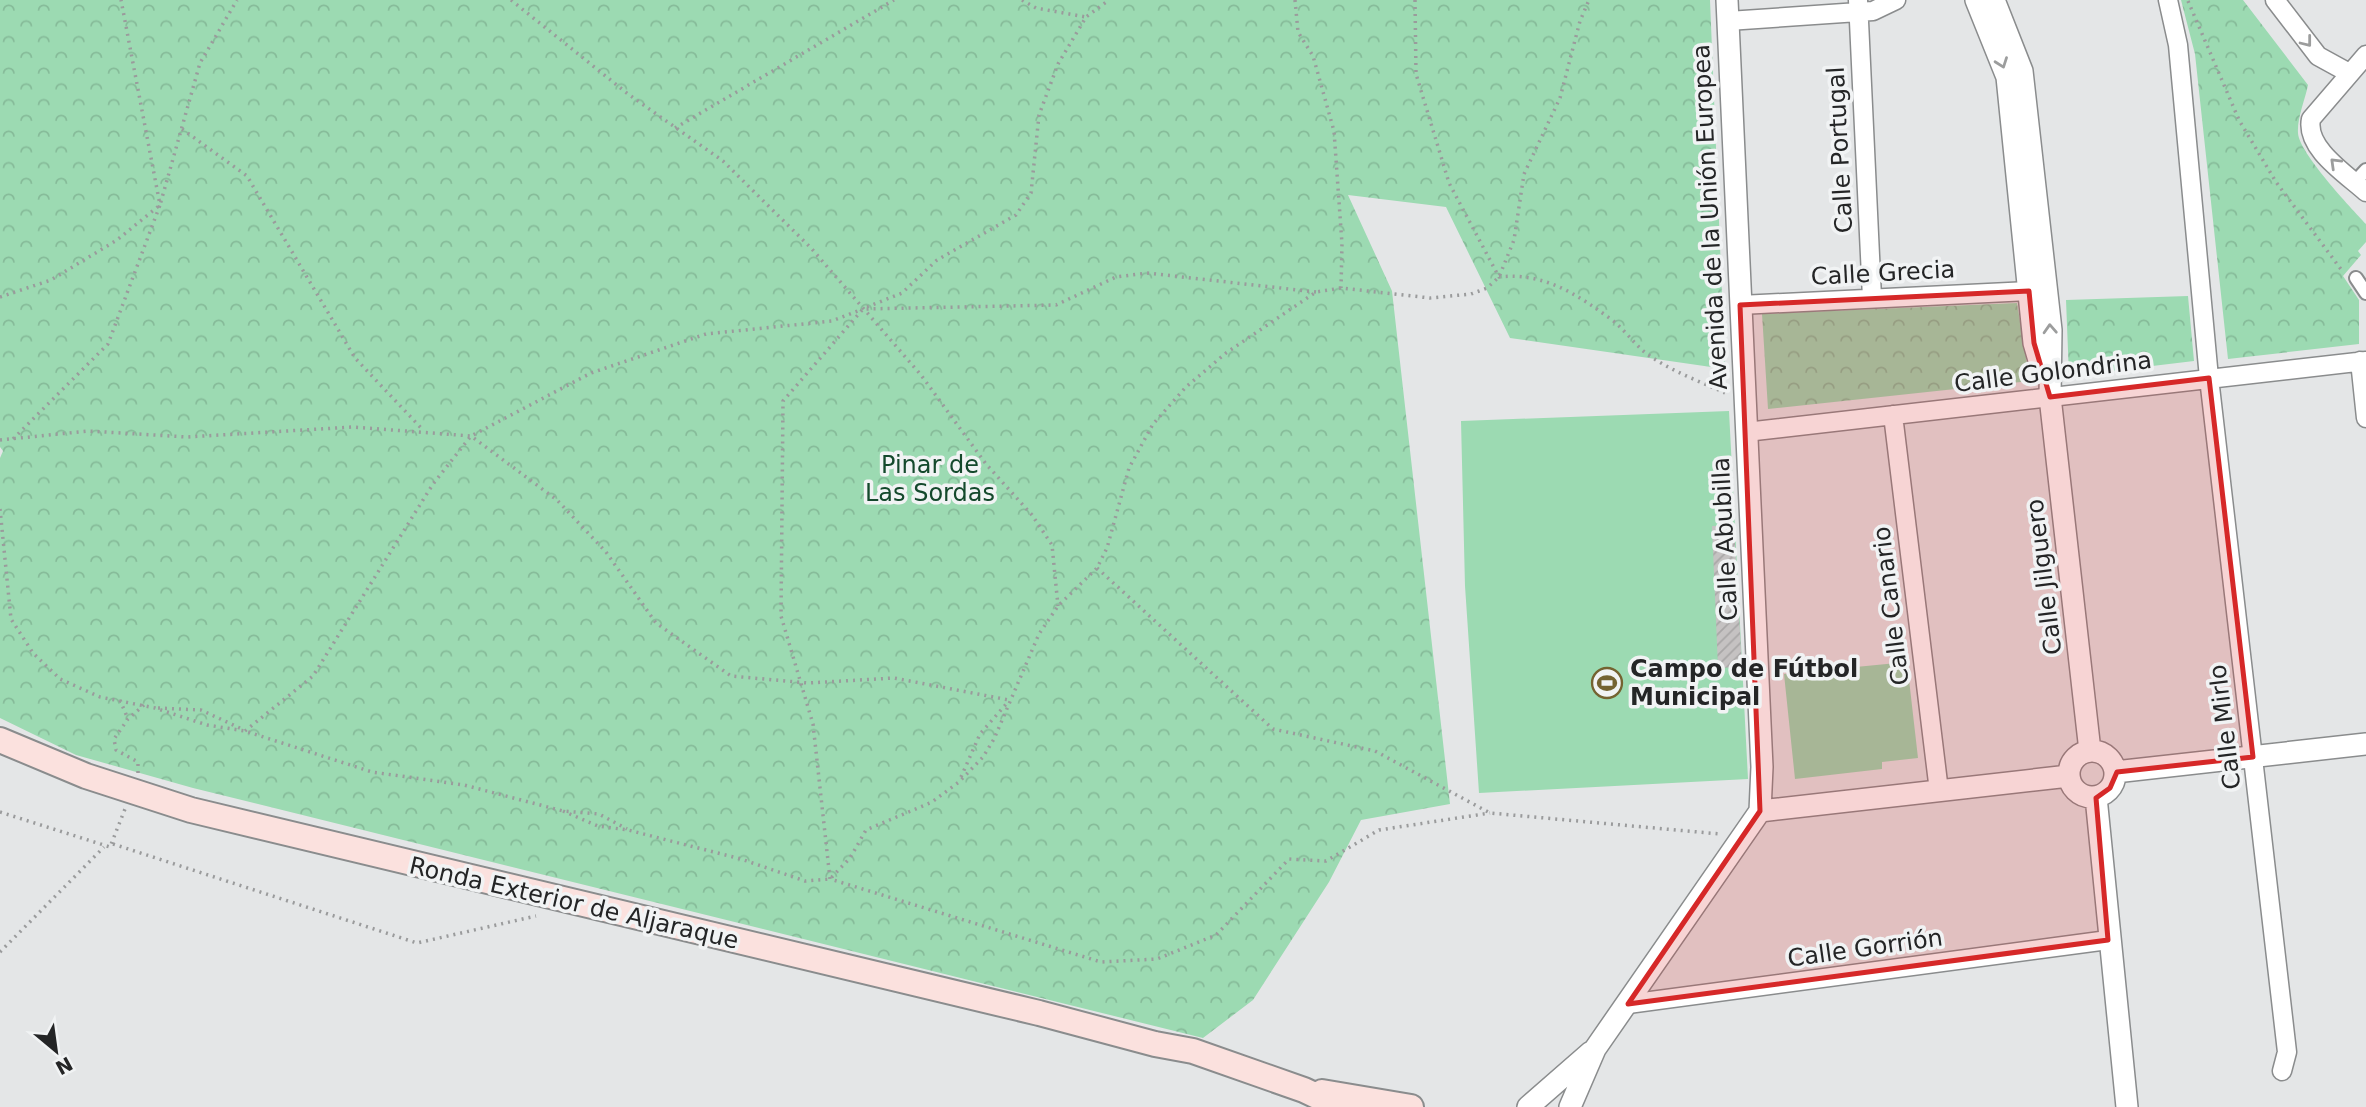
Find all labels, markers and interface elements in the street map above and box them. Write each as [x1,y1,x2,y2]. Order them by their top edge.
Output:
one-way arrow [2299,34,2312,47]
street label: Avenida de la Unión Europea [1687,43,1733,391]
one-way arrow [1994,57,2008,69]
street label: Calle Portugal [1822,66,1858,234]
one-way arrow [2330,158,2343,171]
street label: Calle Grecia [1810,255,1956,291]
one-way arrow [2042,323,2057,334]
street label: Calle Golondrina [1953,346,2153,398]
park label: Pinar de Las Sordas [865,451,995,507]
street label: Calle Abubilla [1707,456,1743,622]
street label: Calle Jilguero [2021,497,2067,657]
street label: Calle Canario [1867,525,1915,687]
place label: Campo de Fútbol Municipal [1630,655,1858,711]
street label: Calle Mirlo [2203,663,2247,791]
sports icon: Campo de Fútbol Municipal [1590,666,1624,700]
street label: Ronda Exterior de Aljaraque [407,851,741,955]
street label: Calle Gorrión [1786,923,1944,973]
north arrow [21,1016,91,1086]
text: N [52,1052,77,1079]

